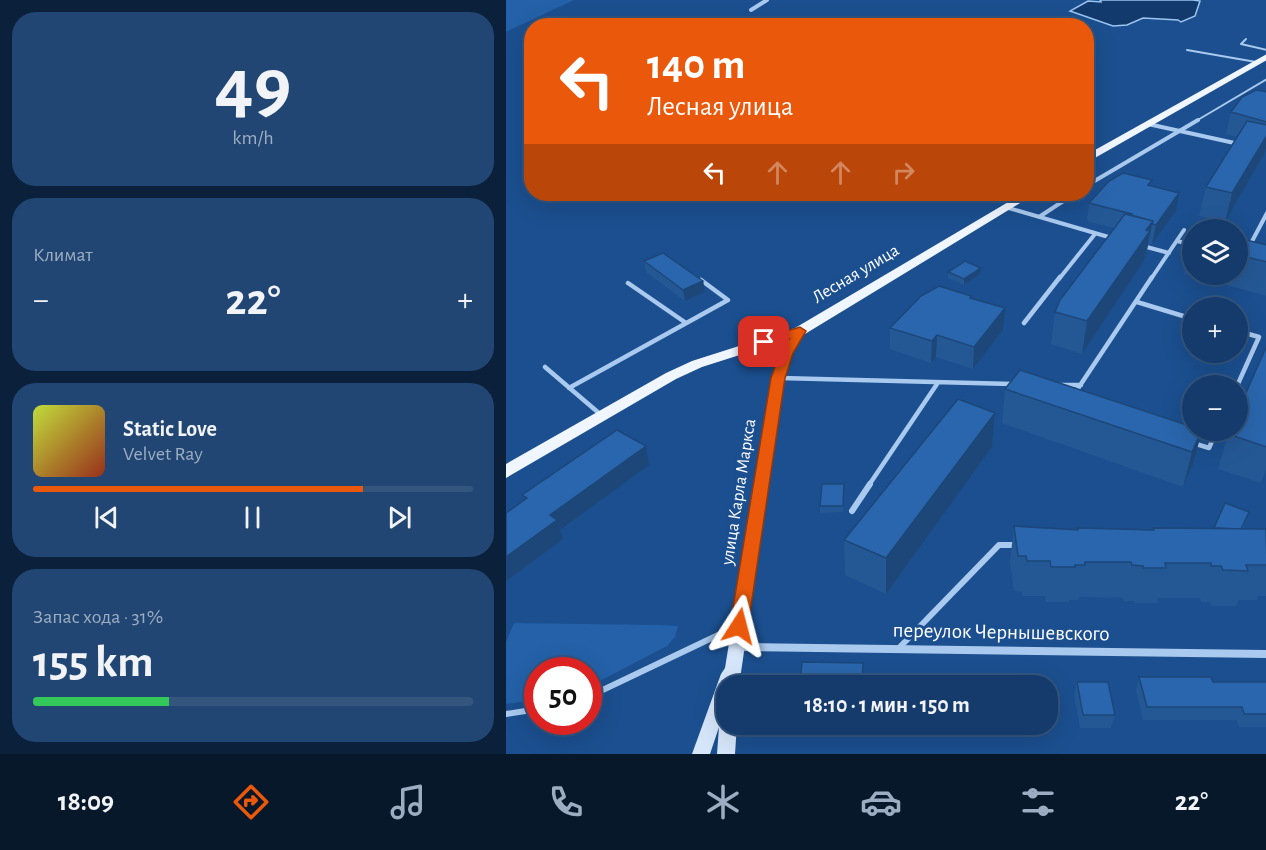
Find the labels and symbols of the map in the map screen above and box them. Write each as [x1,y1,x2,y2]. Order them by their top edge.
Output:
street label: Лесная улица [810,241,902,307]
pin [738,316,789,367]
street label: улица Карла Маркса [718,418,759,567]
position arrow [707,594,771,658]
street label: переулок Чернышевского [892,620,1110,644]
speed limit sign: 50 [524,657,602,735]

